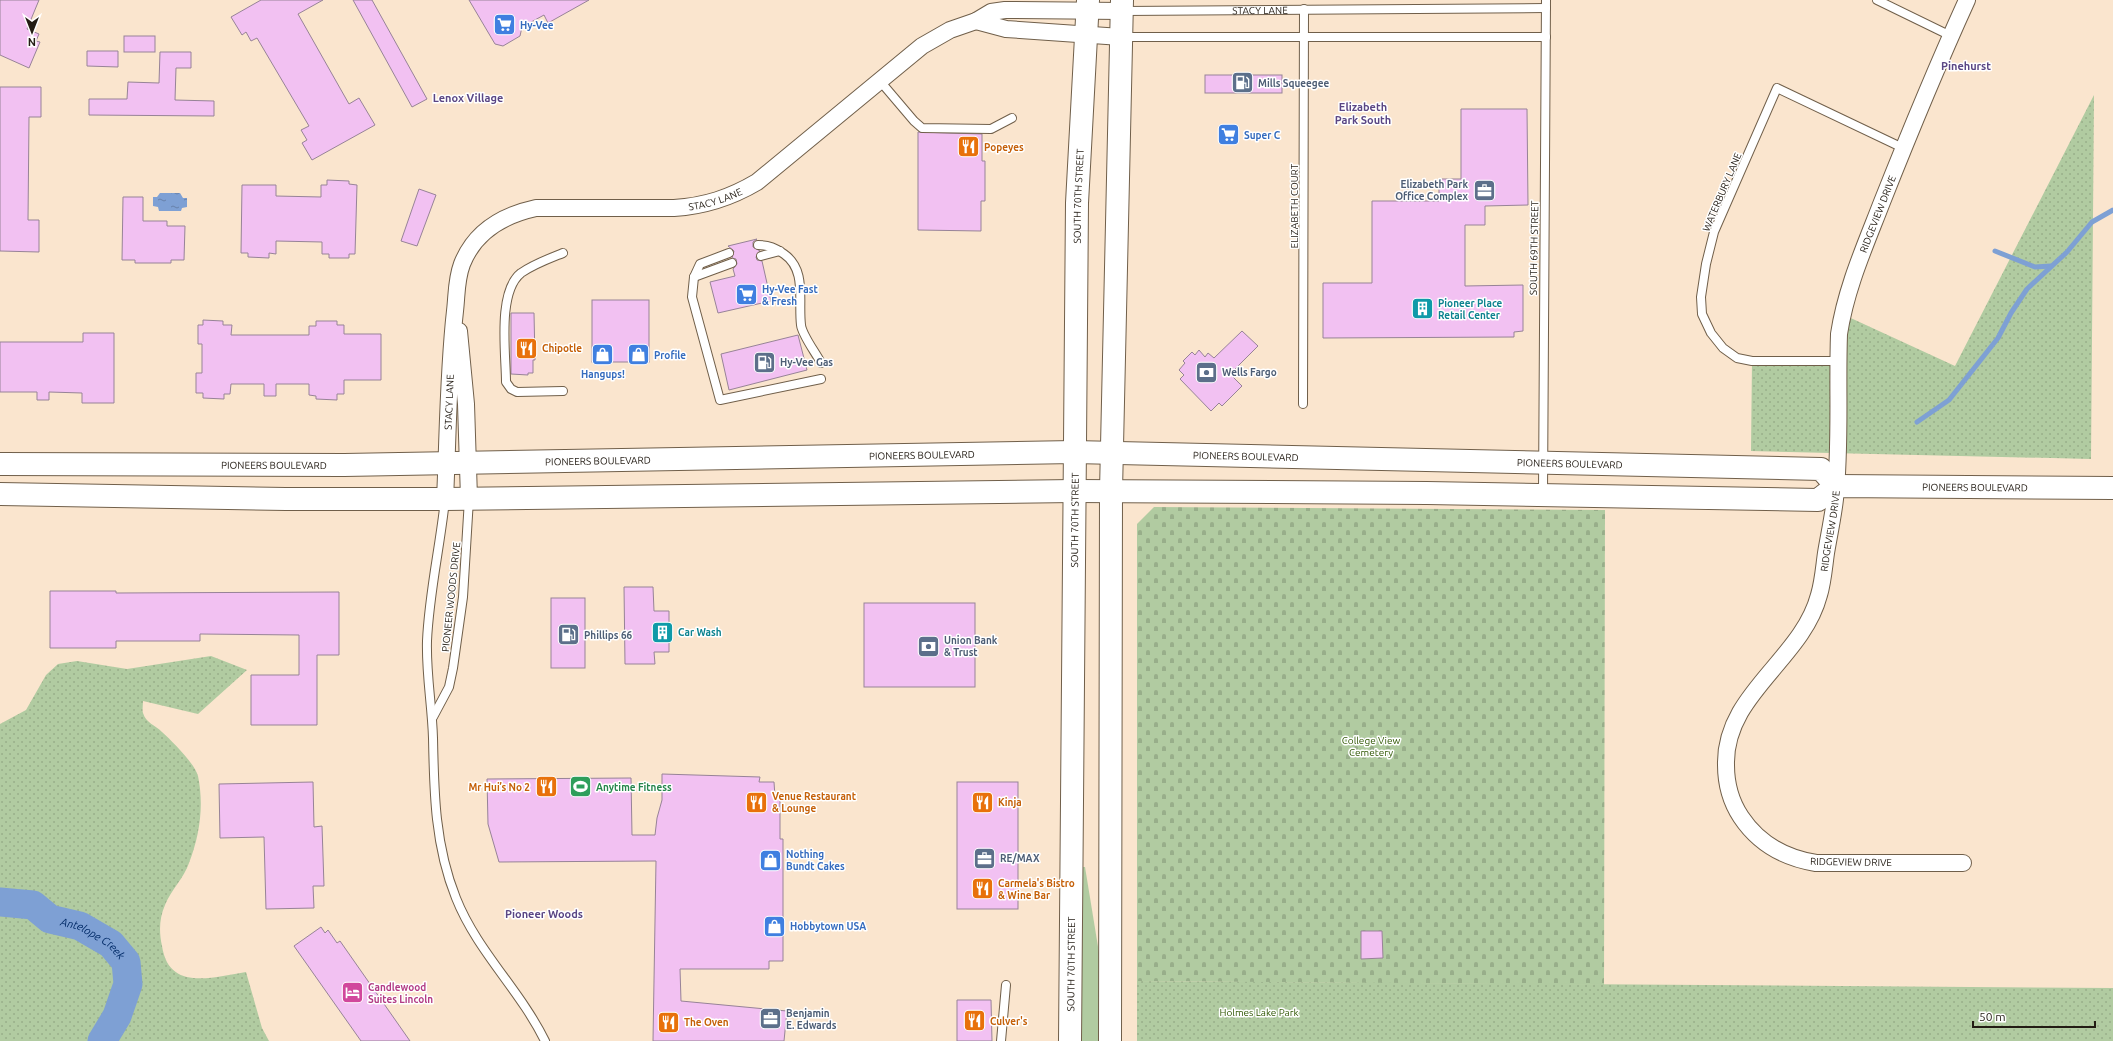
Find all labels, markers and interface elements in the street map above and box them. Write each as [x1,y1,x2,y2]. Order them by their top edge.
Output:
street label: STACY LANE [1232,4,1288,16]
north arrow [12,12,52,52]
supermarket icon: Hy-Vee [492,12,518,38]
place label: Hy-Vee [520,20,554,31]
text: N [28,36,36,48]
district label: Pinehurst [1941,60,1991,72]
fuel station icon: Mills Squeegee [1229,70,1255,96]
place label: Mills Squeegee [1258,78,1330,89]
district label: Lenox Village [433,92,503,104]
district label: Elizabeth Park South [1335,101,1391,126]
supermarket icon: Super C [1215,122,1241,148]
place label: Super C [1244,130,1281,141]
restaurant icon: Popeyes [955,134,981,160]
place label: Popeyes [984,142,1024,153]
street label: SOUTH 70TH STREET [1071,148,1085,243]
street label: WATERBURY LANE [1700,151,1744,233]
street label: ELIZABETH COURT [1289,163,1300,248]
street label: RIDGEVIEW DRIVE [1857,173,1898,254]
office icon: Elizabeth Park Office Complex [1471,177,1497,203]
place label: Elizabeth Park Office Complex [1395,179,1469,202]
street label: STACY LANE [688,185,744,212]
street label: SOUTH 69TH STREET [1528,200,1540,295]
supermarket icon: Hy-Vee Fast & Fresh [734,282,760,308]
place label: Hy-Vee Fast & Fresh [762,284,818,307]
building icon: Pioneer Place Retail Center [1410,296,1436,322]
place label: Pioneer Place Retail Center [1438,298,1503,321]
restaurant icon: Chipotle [513,335,539,361]
shop icon: Hangups! [590,341,616,367]
shop icon: Profile [626,342,652,368]
place label: Chipotle [542,343,582,354]
fuel station icon: Hy-Vee Gas [751,349,777,375]
place label: Profile [654,350,686,361]
place label: Hy-Vee Gas [780,357,833,368]
bank icon: Wells Fargo [1194,359,1220,385]
place label: Wells Fargo [1222,367,1277,378]
place label: Hangups! [581,369,625,380]
street label: STACY LANE [442,374,455,430]
street label: PIONEERS BOULEVARD [869,448,975,461]
street label: PIONEERS BOULEVARD [1193,449,1299,463]
street label: PIONEERS BOULEVARD [545,454,651,467]
street label: PIONEERS BOULEVARD [1517,457,1623,470]
street label: PIONEERS BOULEVARD [221,459,327,470]
street label: SOUTH 70TH STREET [1068,472,1080,567]
street label: PIONEERS BOULEVARD [1922,481,2028,493]
street label: RIDGEVIEW DRIVE [1818,490,1841,572]
street label: PIONEER WOODS DRIVE [440,541,462,652]
building icon: Car Wash [649,619,675,645]
fuel station icon: Phillips 66 [555,622,581,648]
place label: Car Wash [678,627,722,638]
place label: Phillips 66 [584,630,633,641]
bank icon: Union Bank & Trust [915,633,941,659]
place label: Union Bank & Trust [944,635,998,658]
park label: College View Cemetery [1342,735,1401,758]
restaurant icon: Mr Hui’s No 2 [533,774,559,800]
sports icon: Anytime Fitness [568,774,594,800]
place label: Mr Hui’s No 2 [468,782,530,793]
place label: Anytime Fitness [596,782,672,793]
restaurant icon: Venue Restaurant & Lounge [744,789,770,815]
restaurant icon: Kinja [969,789,995,815]
place label: Venue Restaurant & Lounge [772,791,857,814]
place label: Kinja [998,797,1022,808]
office icon: RE/MAX [971,845,997,871]
shop icon: Nothing Bundt Cakes [758,847,784,873]
place label: Nothing Bundt Cakes [786,849,845,872]
place label: RE/MAX [1000,853,1040,864]
street label: RIDGEVIEW DRIVE [1810,856,1892,868]
restaurant icon: Carmela's Bistro & Wine Bar [969,876,995,902]
place label: Carmela's Bistro & Wine Bar [998,878,1075,901]
district label: Pioneer Woods [505,908,583,920]
shop icon: Hobbytown USA [762,913,788,939]
water label: Antelope Creek [58,915,127,962]
street label: SOUTH 70TH STREET [1065,916,1077,1011]
place label: Hobbytown USA [790,921,866,932]
hotel icon: Candlewood Suites Lincoln [339,980,365,1006]
place label: Candlewood Suites Lincoln [368,982,433,1005]
scale bar [1973,1003,2095,1029]
office icon: Benjamin E. Edwards [757,1006,783,1032]
park label: Holmes Lake Park [1219,1007,1299,1018]
place label: Benjamin E. Edwards [786,1008,837,1031]
restaurant icon: Culver's [961,1008,987,1034]
restaurant icon: The Oven [656,1009,682,1035]
text: 50 m [1979,1010,2006,1023]
place label: Culver's [990,1016,1028,1027]
place label: The Oven [684,1017,729,1028]

